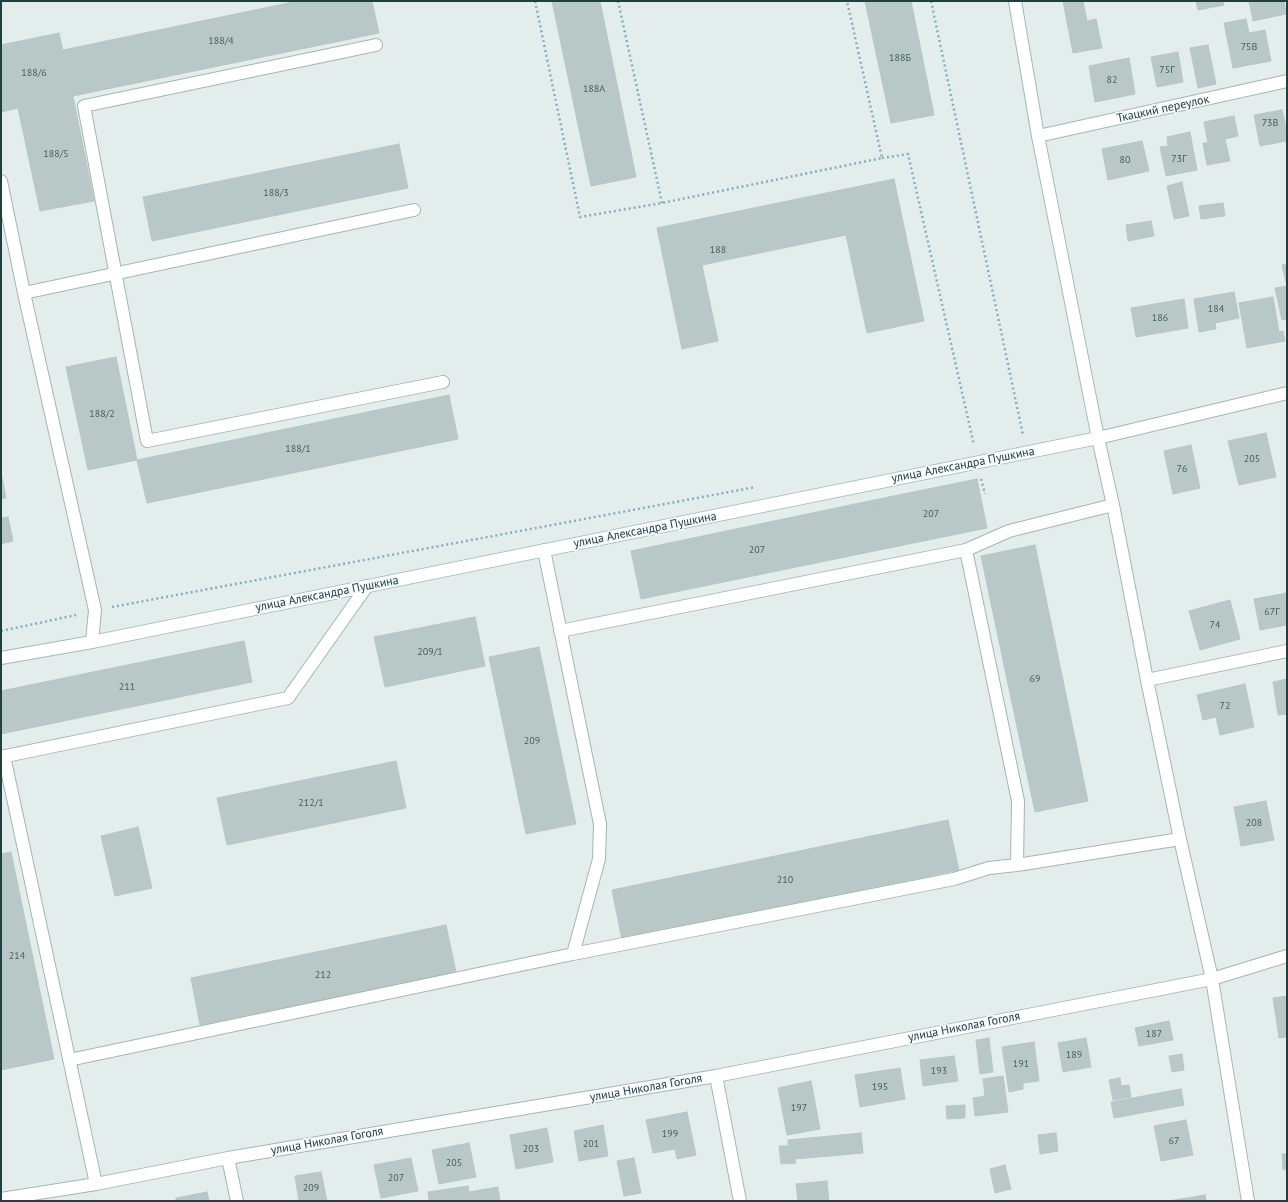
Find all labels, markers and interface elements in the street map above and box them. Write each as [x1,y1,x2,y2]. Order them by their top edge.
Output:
house number: 188/4 [208,35,234,47]
house number: 75В [1241,41,1257,53]
house number: 188Б [889,52,911,64]
house number: 75Г [1159,64,1175,76]
house number: 188/6 [21,67,47,79]
house number: 82 [1107,74,1117,86]
house number: 188А [583,83,605,95]
street label: Ткацкий переулок [1115,92,1211,126]
house number: 73В [1262,117,1278,129]
house number: 188/5 [43,148,69,160]
house number: 73Г [1171,153,1187,165]
house number: 80 [1120,154,1130,166]
house number: 188/3 [263,187,289,199]
house number: 188 [710,244,726,256]
house number: 184 [1208,303,1224,315]
house number: 186 [1152,312,1168,324]
house number: 188/2 [89,408,115,420]
house number: 188/1 [285,443,311,455]
street label: улица Александра Пушкина [890,444,1036,486]
house number: 205 [1244,453,1260,465]
house number: 76 [1177,463,1187,475]
house number: 207 [923,508,939,520]
street label: улица Александра Пушкина [572,509,718,551]
house number: 207 [749,544,765,556]
street label: улица Александра Пушкина [254,573,400,615]
house number: 67Г [1264,606,1280,618]
house number: 74 [1210,619,1220,631]
house number: 209/1 [417,646,443,658]
house number: 69 [1030,673,1040,685]
house number: 211 [119,681,135,693]
house number: 72 [1220,700,1230,712]
house number: 209 [524,735,540,747]
house number: 212/1 [298,797,324,809]
house number: 208 [1246,817,1262,829]
house number: 210 [777,874,793,886]
house number: 214 [9,950,25,962]
house number: 212 [315,969,331,981]
street label: улица Николая Гоголя [907,1009,1021,1045]
house number: 187 [1146,1028,1162,1040]
house number: 189 [1066,1049,1082,1061]
house number: 191 [1013,1058,1029,1070]
house number: 193 [931,1065,947,1077]
street label: улица Николая Гоголя [589,1071,703,1105]
house number: 195 [872,1081,888,1093]
house number: 197 [791,1102,807,1114]
street label: улица Николая Гоголя [270,1124,384,1158]
house number: 199 [662,1128,678,1140]
house number: 67 [1169,1135,1179,1147]
house number: 201 [583,1138,599,1150]
house number: 203 [523,1143,539,1155]
house number: 205 [446,1157,462,1169]
house number: 207 [388,1172,404,1184]
house number: 209 [303,1182,319,1194]

